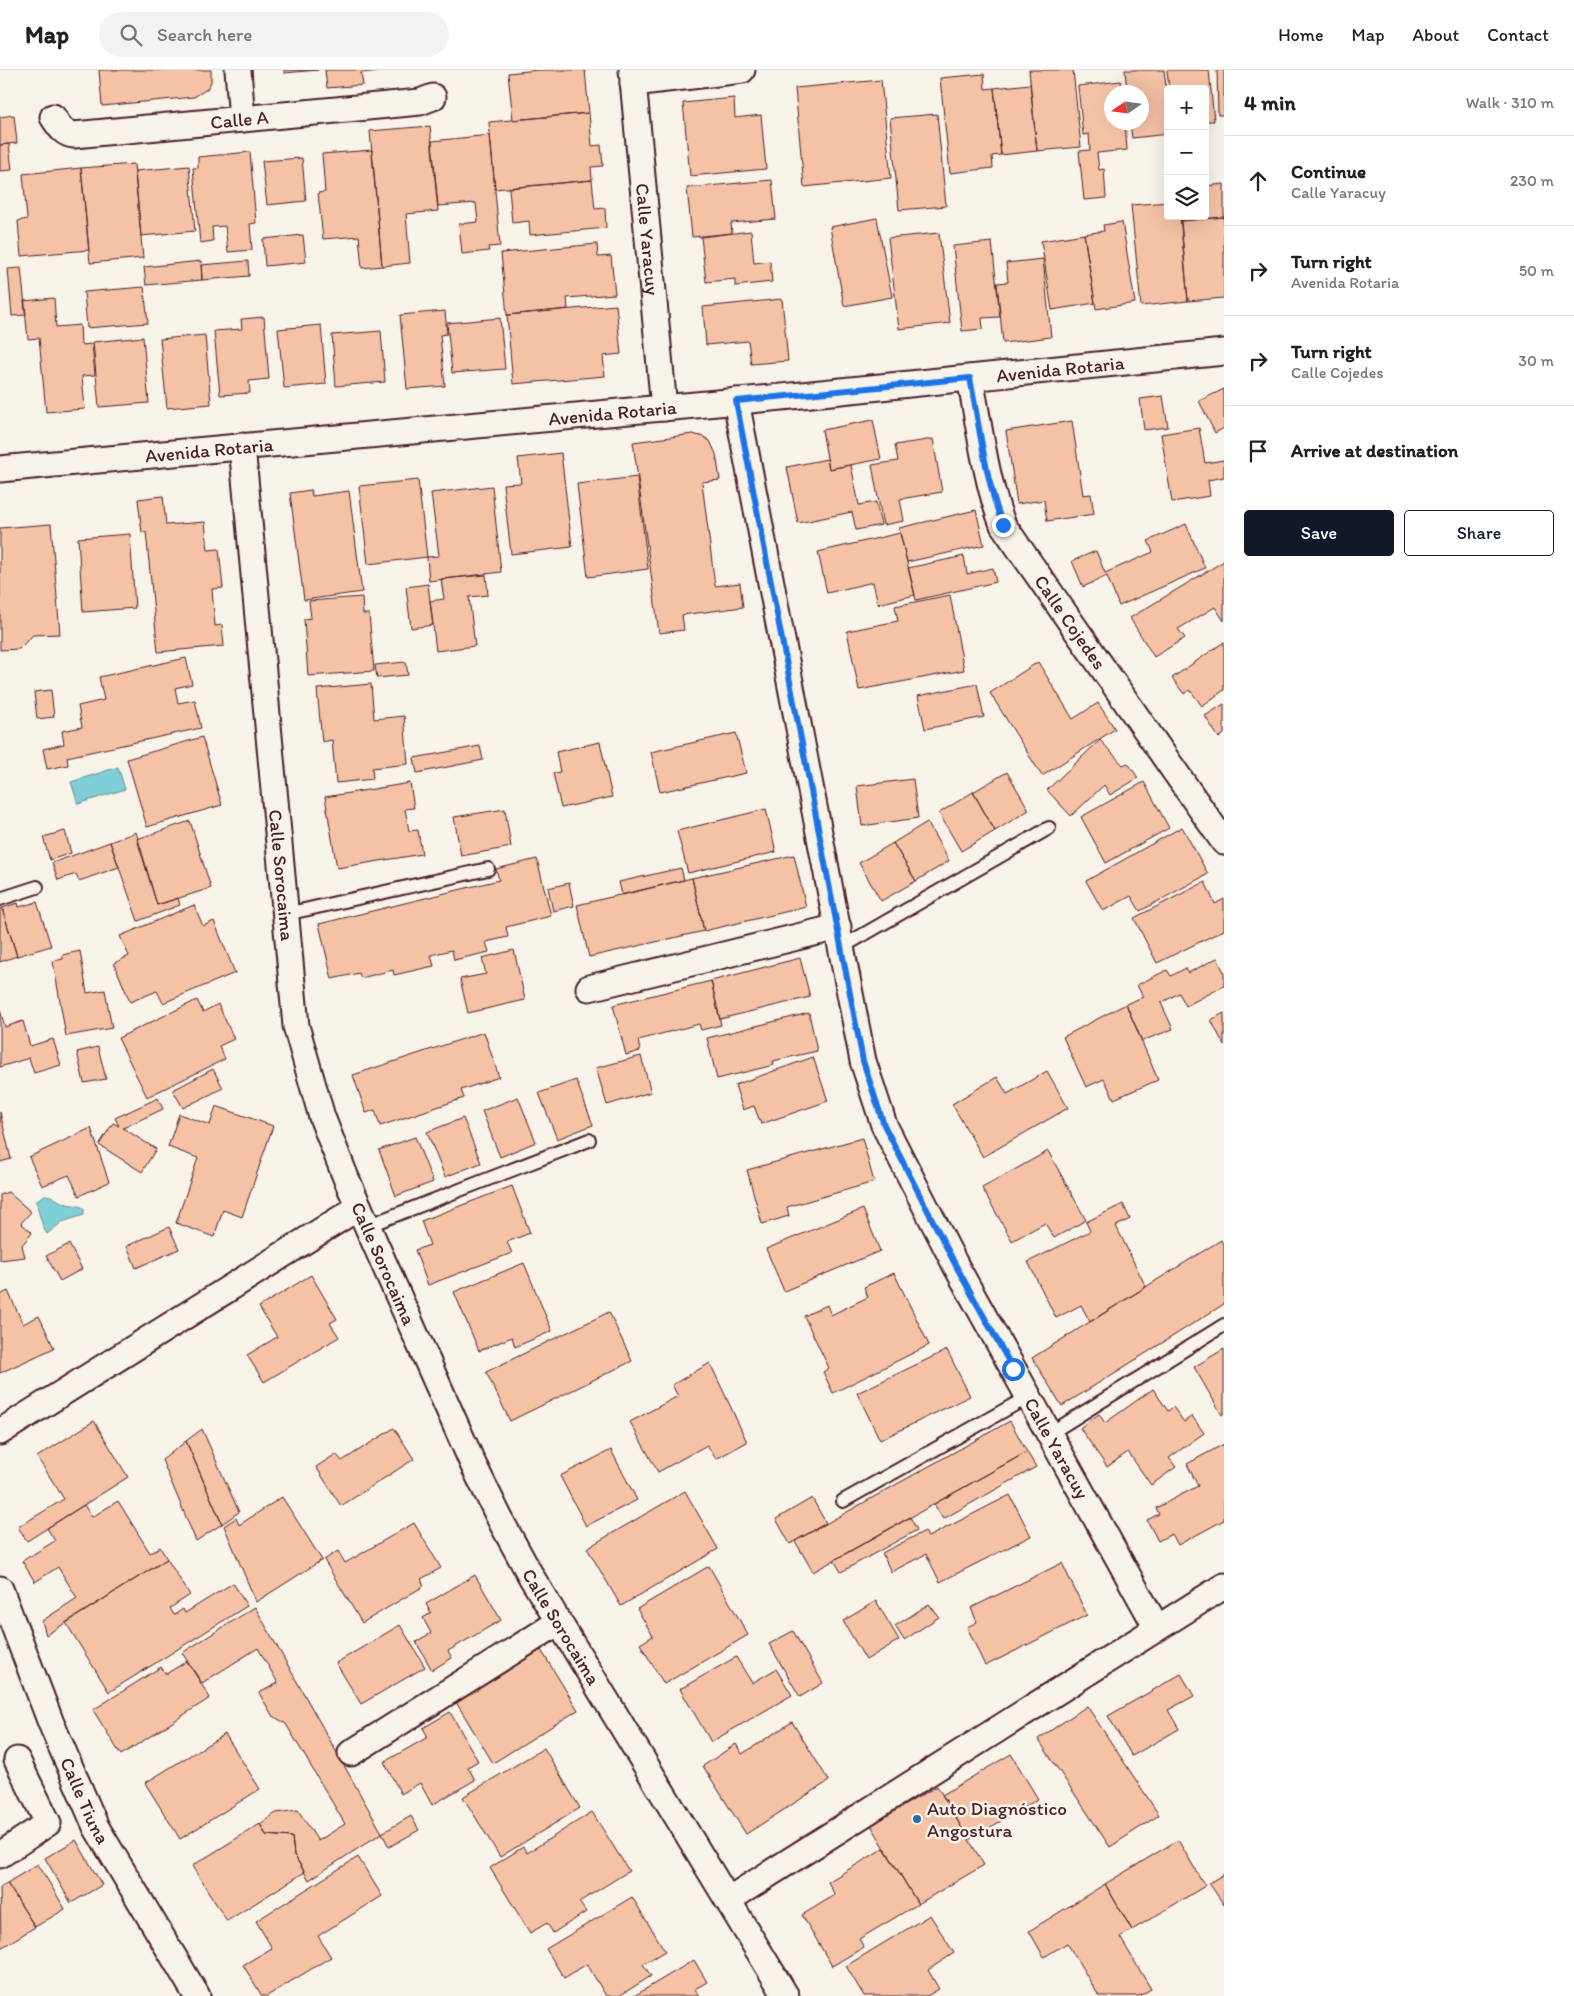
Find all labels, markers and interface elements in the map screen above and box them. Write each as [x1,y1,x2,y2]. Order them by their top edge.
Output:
search box [99,12,449,57]
text: Map [25,20,69,49]
icon: search [117,21,145,49]
text: Search here [157,23,252,46]
text: Home [1278,24,1324,46]
text: Map [1352,24,1385,46]
text: About [1413,24,1459,46]
text: Contact [1487,24,1549,46]
north arrow [1104,85,1149,130]
map controls [1164,85,1209,220]
button: + [1164,85,1209,130]
text: 4 min [1244,90,1296,115]
text: Walk · 310 m [1466,93,1554,112]
street label: Calle A [209,105,270,133]
button: − [1164,130,1209,175]
text: Continue [1291,160,1366,183]
icon: ahead [1244,167,1272,195]
text: 230 m [1510,171,1554,190]
button: layers [1164,175,1209,220]
street label: Calle Yaracuy [631,182,665,296]
text: Calle Yaracuy [1291,183,1386,202]
text: Turn right [1291,250,1372,273]
icon: right [1244,257,1272,285]
text: 50 m [1519,261,1554,280]
text: Avenida Rotaria [1291,273,1399,292]
text: Turn right [1291,340,1372,363]
icon: right [1244,347,1272,375]
street label: Avenida Rotaria [995,351,1126,387]
text: 30 m [1518,351,1554,370]
text: Calle Cojedes [1291,363,1383,382]
street label: Avenida Rotaria [547,395,678,430]
street label: Avenida Rotaria [144,432,274,467]
icon: arrive [1244,437,1272,465]
text: Arrive at destination [1291,439,1458,462]
button: Save [1244,510,1394,556]
button: Share [1404,510,1554,556]
route end [992,514,1015,537]
street label: Calle Cojedes [1030,570,1111,674]
street label: Calle Sorocaima [264,808,300,942]
street label: Calle Sorocaima [347,1198,421,1328]
route start [1002,1358,1025,1381]
street label: Calle Yaracuy [1020,1393,1094,1503]
street label: Calle Sorocaima [518,1564,606,1689]
street label: Calle Tiuna [56,1754,115,1848]
place label: Auto Diagnóstico Angostura [927,1797,1067,1842]
marker: Auto Diagnóstico Angostura [911,1813,923,1825]

